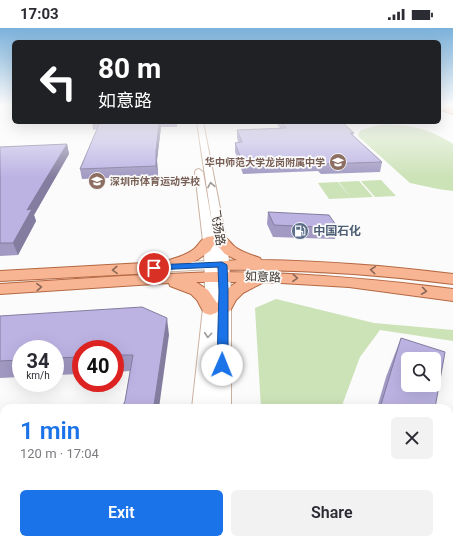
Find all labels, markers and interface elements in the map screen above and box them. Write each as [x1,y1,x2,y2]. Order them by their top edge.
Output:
text: 17:03 [20,5,59,23]
text: 80 m [98,52,161,85]
icon: left [32,56,84,108]
text: 如意路 [98,90,152,111]
school or university icon: 华中师范大学龙岗附属中学 [328,152,348,172]
place label: 华中师范大学龙岗附属中学 [205,156,325,168]
school or university icon: 深圳市体育运动学校 [87,171,107,191]
place label: 深圳市体育运动学校 [110,175,200,187]
one-way arrow [207,181,216,188]
street label: 飞扬路 [208,209,228,247]
fuel station icon: 中国石化 [290,221,310,241]
place label: 中国石化 [313,224,361,238]
pin [137,251,171,285]
icon: arrive [143,257,165,279]
one-way arrow [112,266,118,274]
one-way arrow [370,266,376,275]
street label: 如意路 [245,269,281,285]
one-way arrow [292,274,298,283]
one-way arrow [36,282,42,291]
one-way arrow [421,286,427,295]
one-way arrow [203,332,212,338]
speed limit sign: 40 [72,340,124,392]
position arrow [201,344,243,386]
text: 34 [27,349,49,373]
map controls [401,352,441,392]
button: search [401,352,441,392]
text: km/h [26,370,50,381]
text: 1 min [20,417,80,445]
button: close [391,417,433,459]
text: 120 m · 17:04 [20,446,99,461]
button: Exit [20,490,223,536]
button: Share [231,490,433,536]

